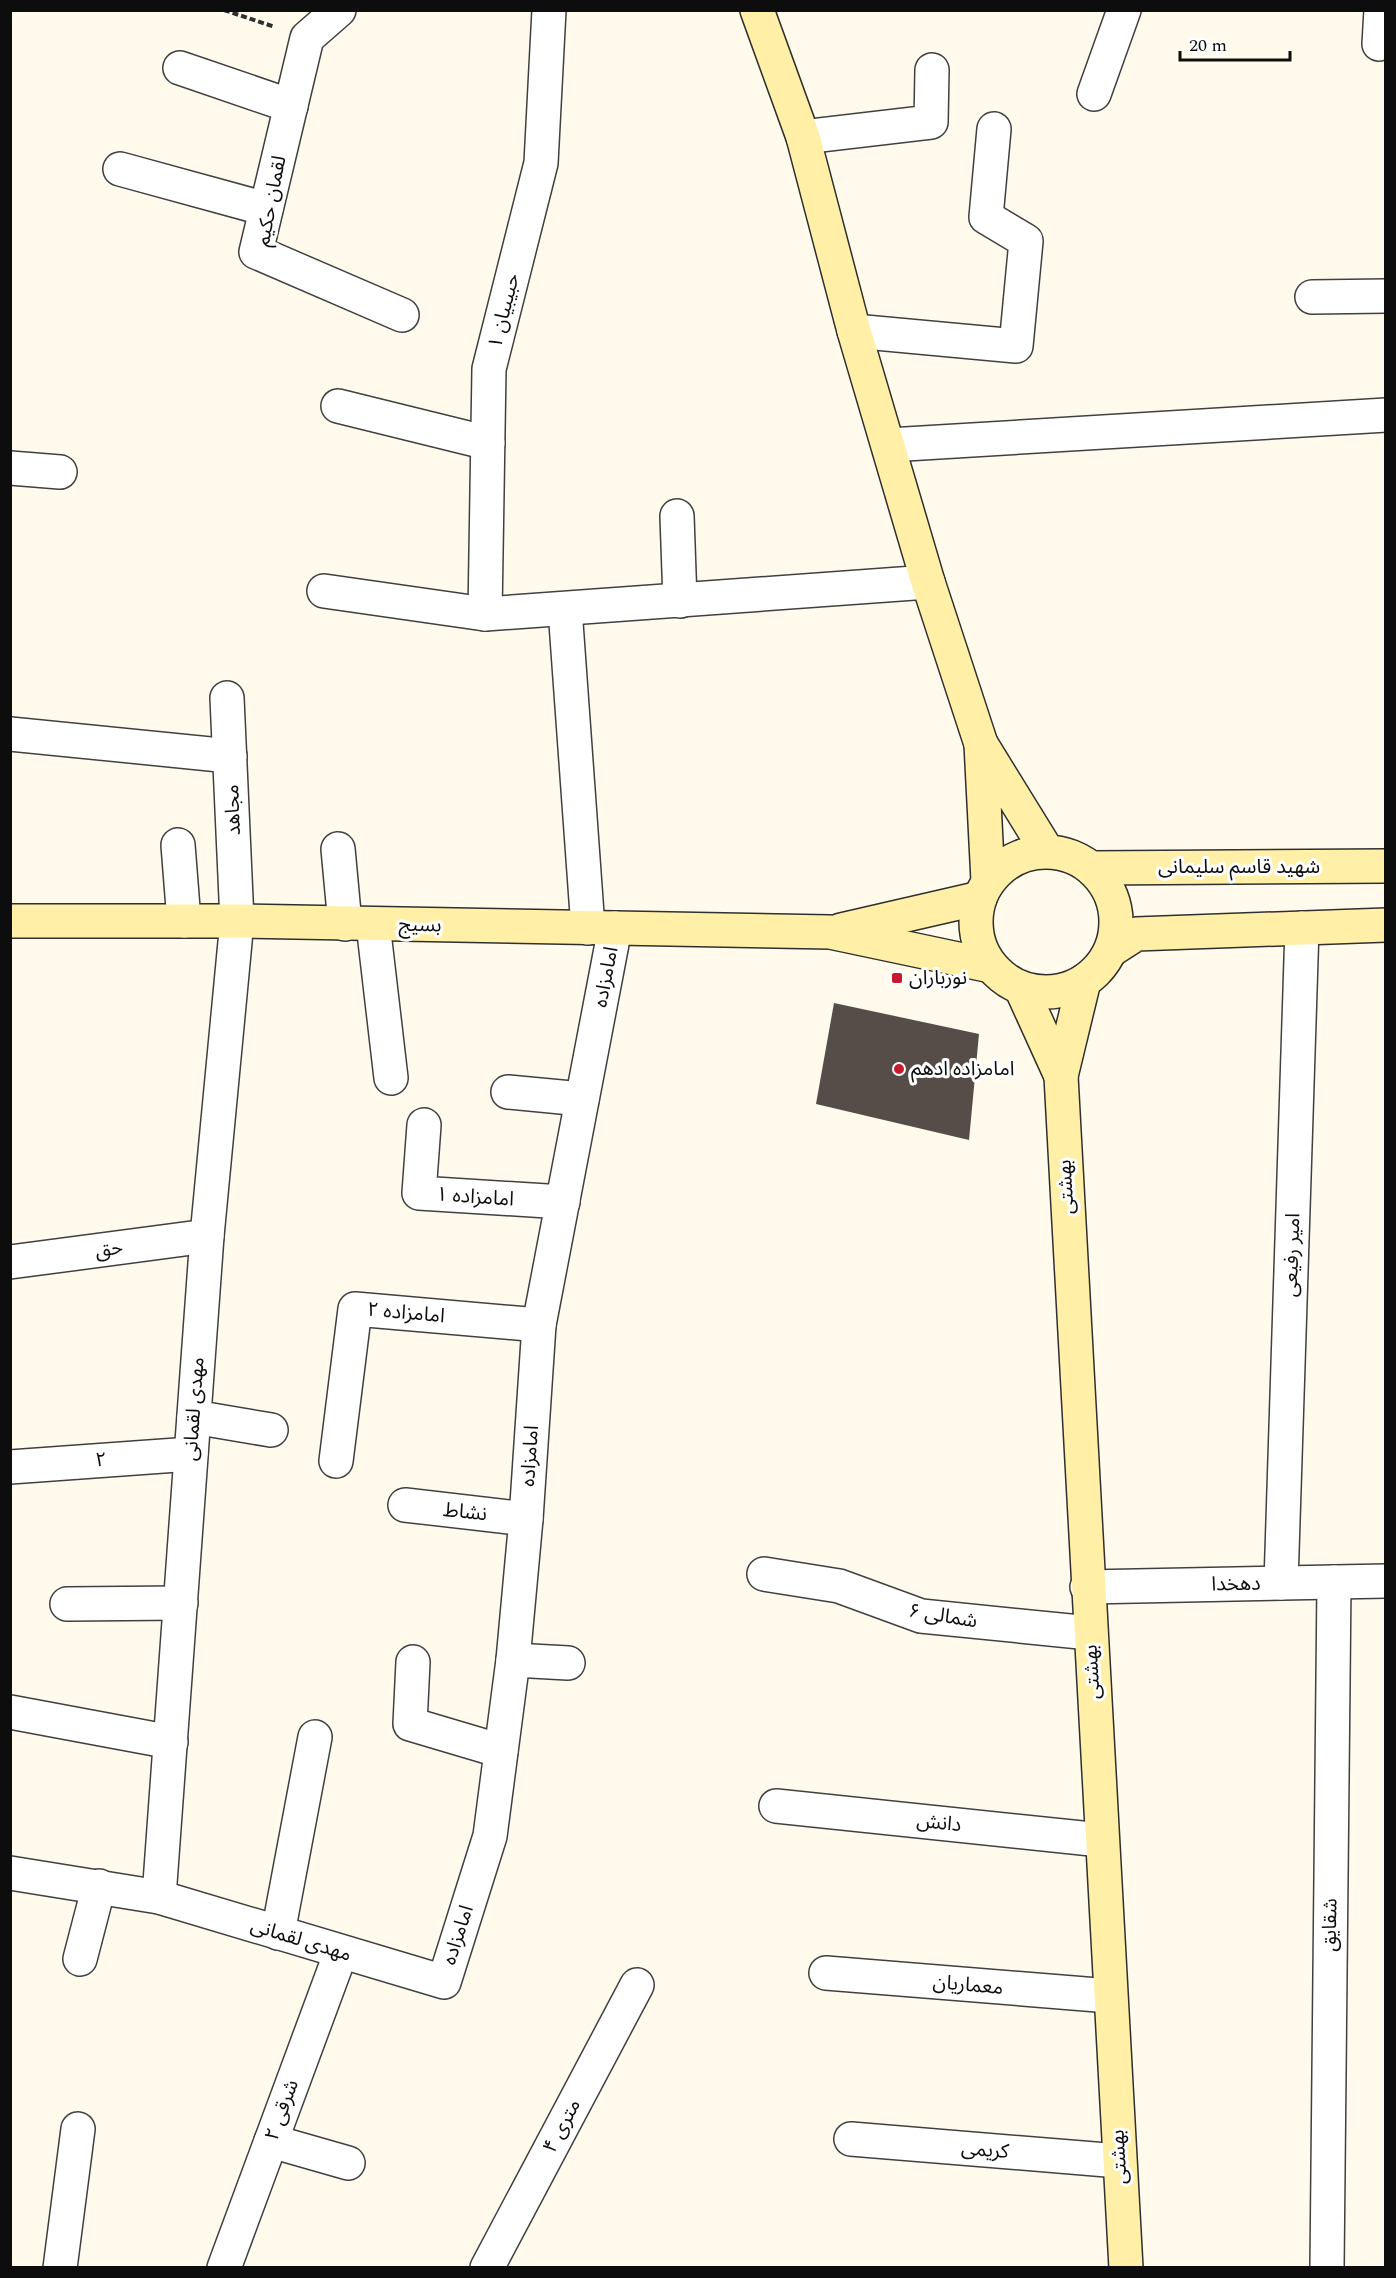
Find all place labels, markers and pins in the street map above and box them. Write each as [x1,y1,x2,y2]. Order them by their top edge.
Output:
place label: نورباران [909,963,967,993]
marker: نورباران [890,971,904,985]
place label: امامزاده ادهم [911,1054,1014,1084]
marker: امامزاده ادهم [892,1062,906,1076]

